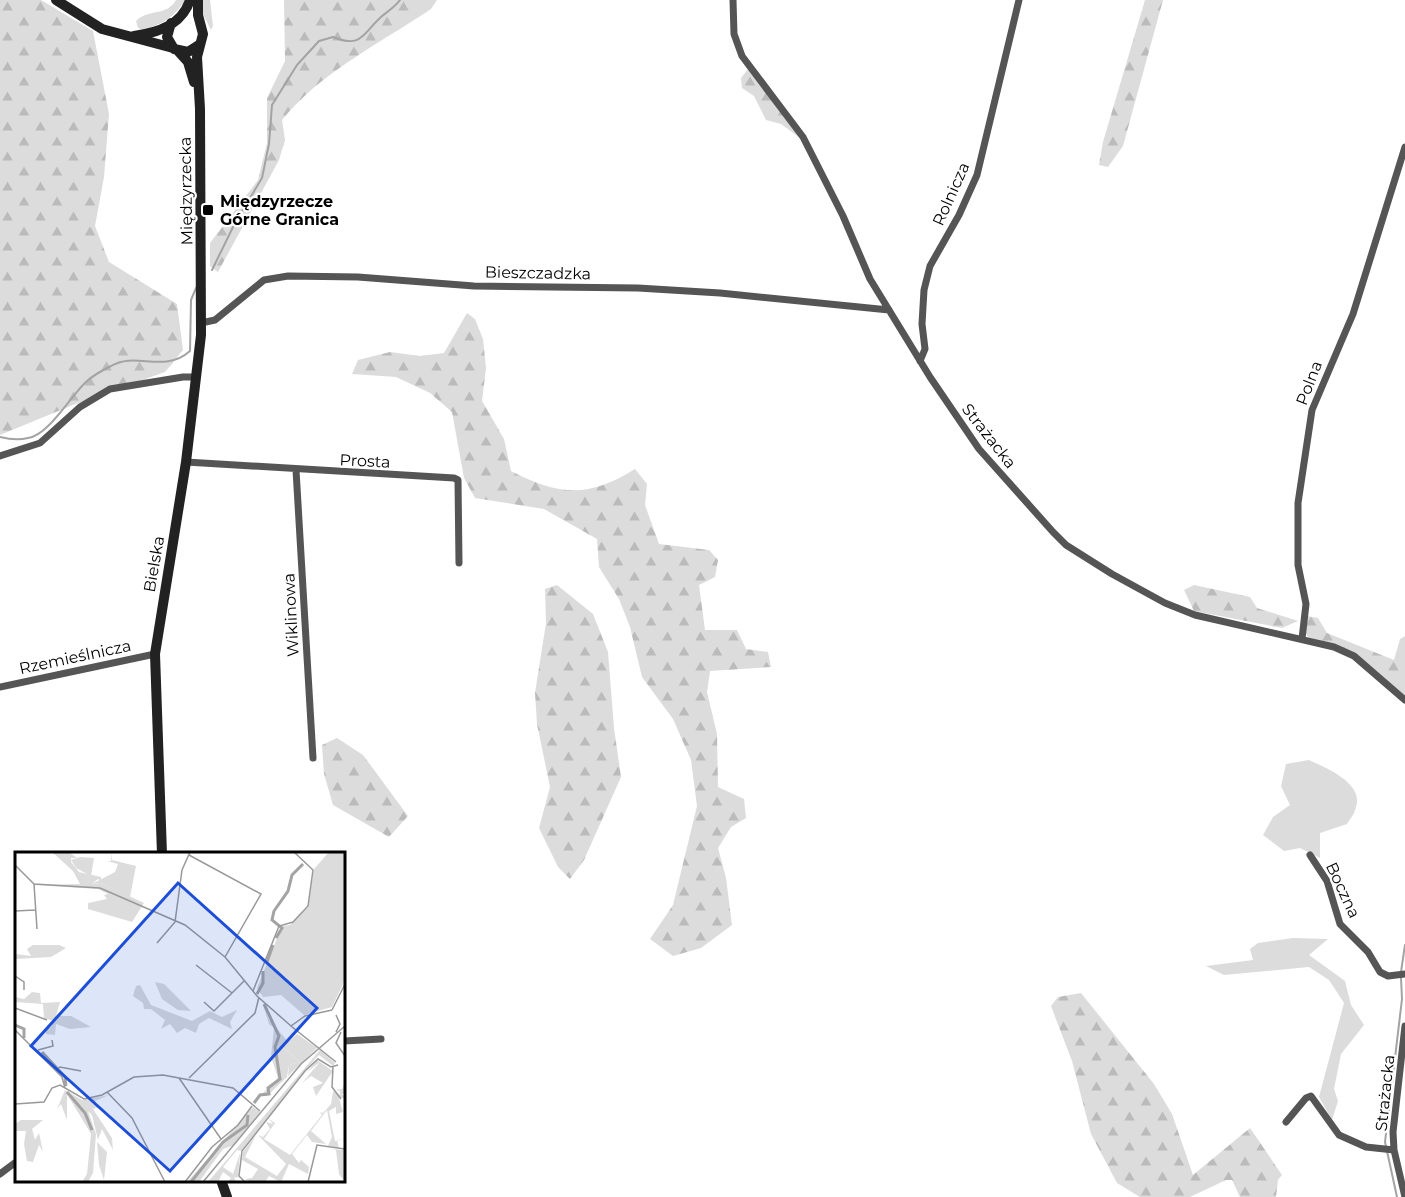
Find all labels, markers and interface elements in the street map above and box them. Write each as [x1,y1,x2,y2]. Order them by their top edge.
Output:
street label: Międzyrzecka [176,137,196,245]
street label: Rolnicza [929,159,973,229]
place label: Międzyrzecze Górne Granica [220,192,339,229]
marker: Międzyrzecze Górne Granica [201,203,215,217]
street label: Bieszczadzka [485,263,591,283]
street label: Polna [1292,358,1326,408]
street label: Strażacka [958,400,1020,472]
street label: Prosta [339,450,391,472]
street label: Bielska [140,534,168,594]
street label: Wiklinowa [279,573,303,657]
street label: Rzemieślnicza [17,636,133,678]
inset map [15,852,345,1182]
street label: Boczna [1322,859,1364,921]
street label: Strażacka [1372,1054,1398,1132]

